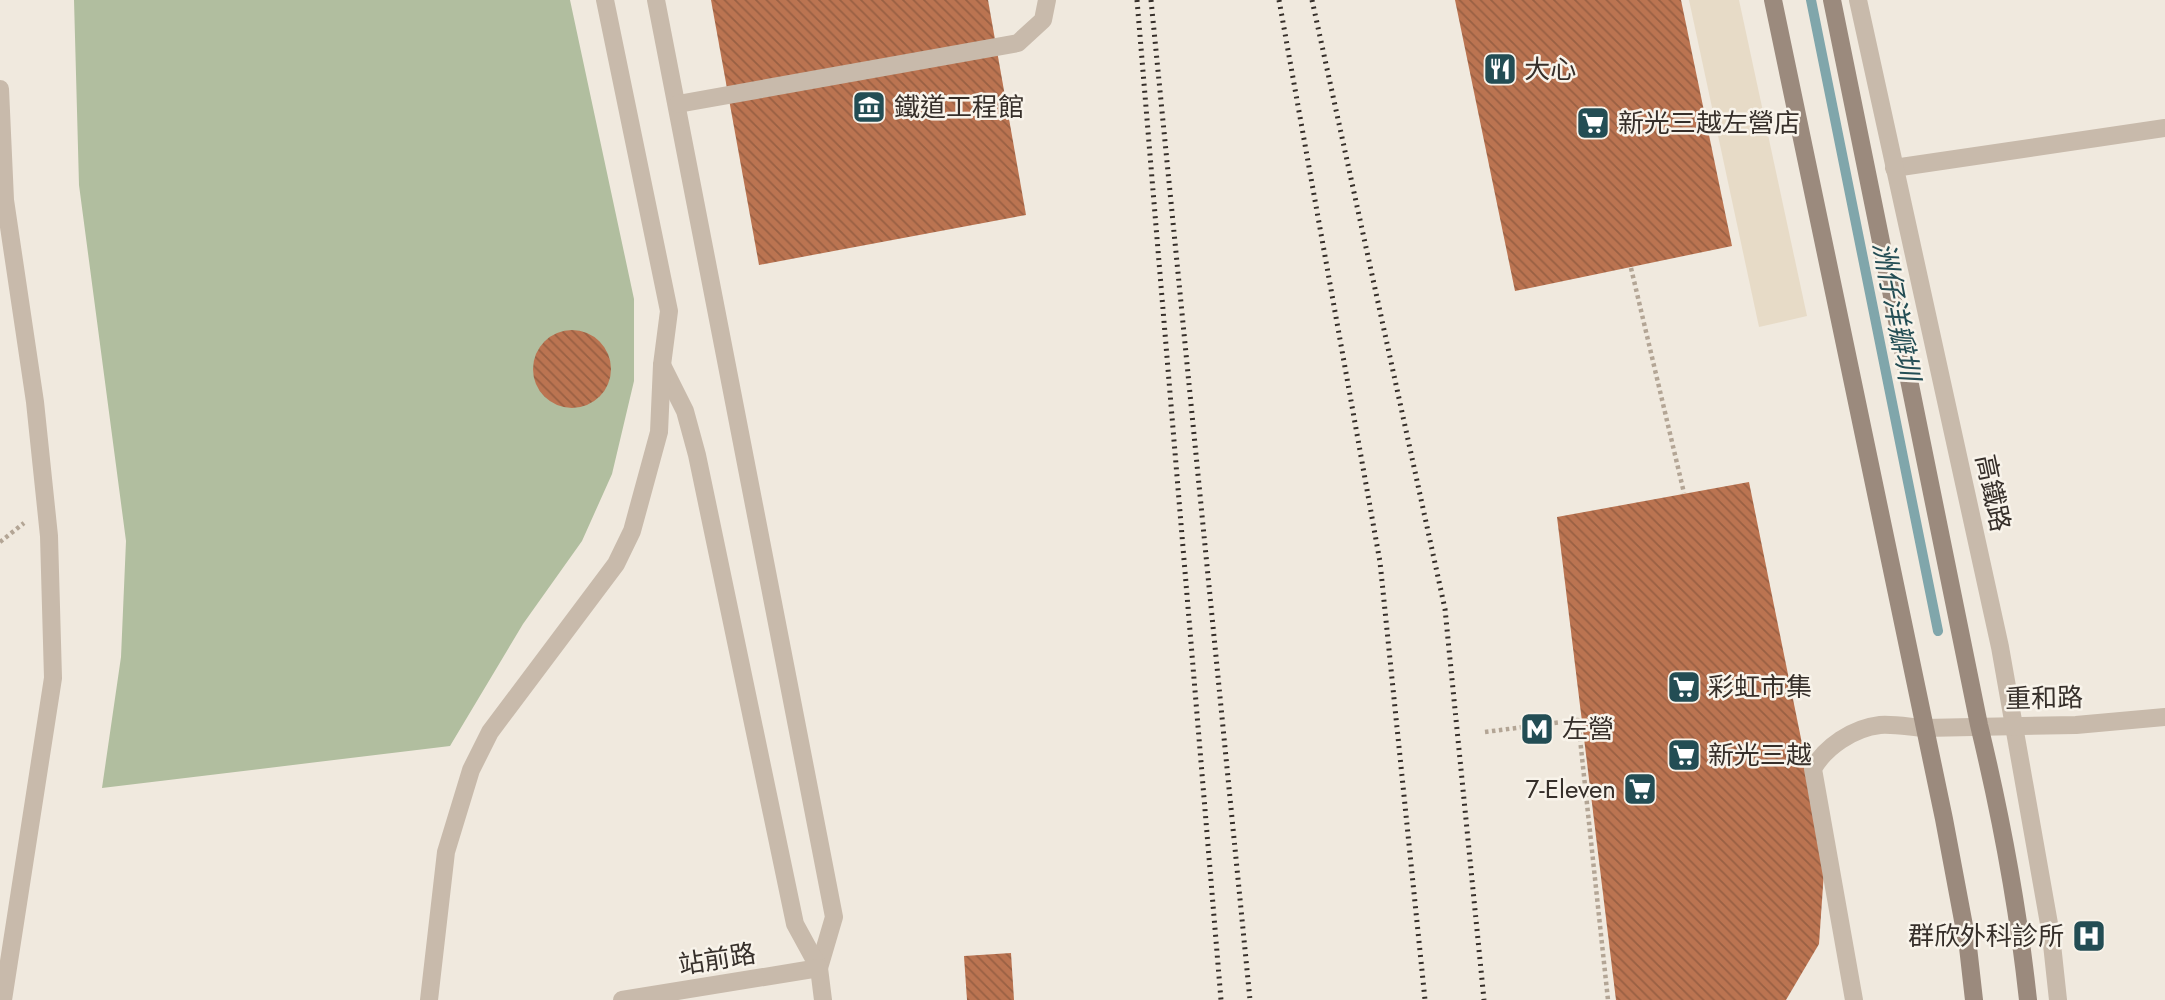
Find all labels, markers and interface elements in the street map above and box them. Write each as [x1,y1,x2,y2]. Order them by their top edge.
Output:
restaurant icon: 大心 [1481,50,1519,88]
place label: 大心 [1524,50,1576,88]
museum icon: 鐵道工程館 [850,88,888,126]
place label: 鐵道工程館 [894,88,1024,126]
supermarket icon: 新光三越左營店 [1574,104,1612,142]
place label: 新光三越左營店 [1618,104,1800,142]
water label: 洲仔洋瓣圳 [1863,238,1930,388]
street label: 高鐵路 [1966,451,2020,535]
supermarket icon: 彩虹市集 [1665,668,1703,706]
place label: 彩虹市集 [1708,668,1812,706]
street label: 重和路 [2005,678,2083,718]
metro station icon: 左營 [1518,710,1556,748]
place label: 左營 [1562,710,1614,748]
supermarket icon: 新光三越 [1665,736,1703,774]
place label: 新光三越 [1708,736,1812,774]
place label: 7-Eleven [1526,770,1616,808]
supermarket icon: 7-Eleven [1621,770,1659,808]
place label: 群欣外科診所 [1908,917,2064,955]
hospital icon: 群欣外科診所 [2070,917,2108,955]
street label: 站前路 [676,934,758,984]

